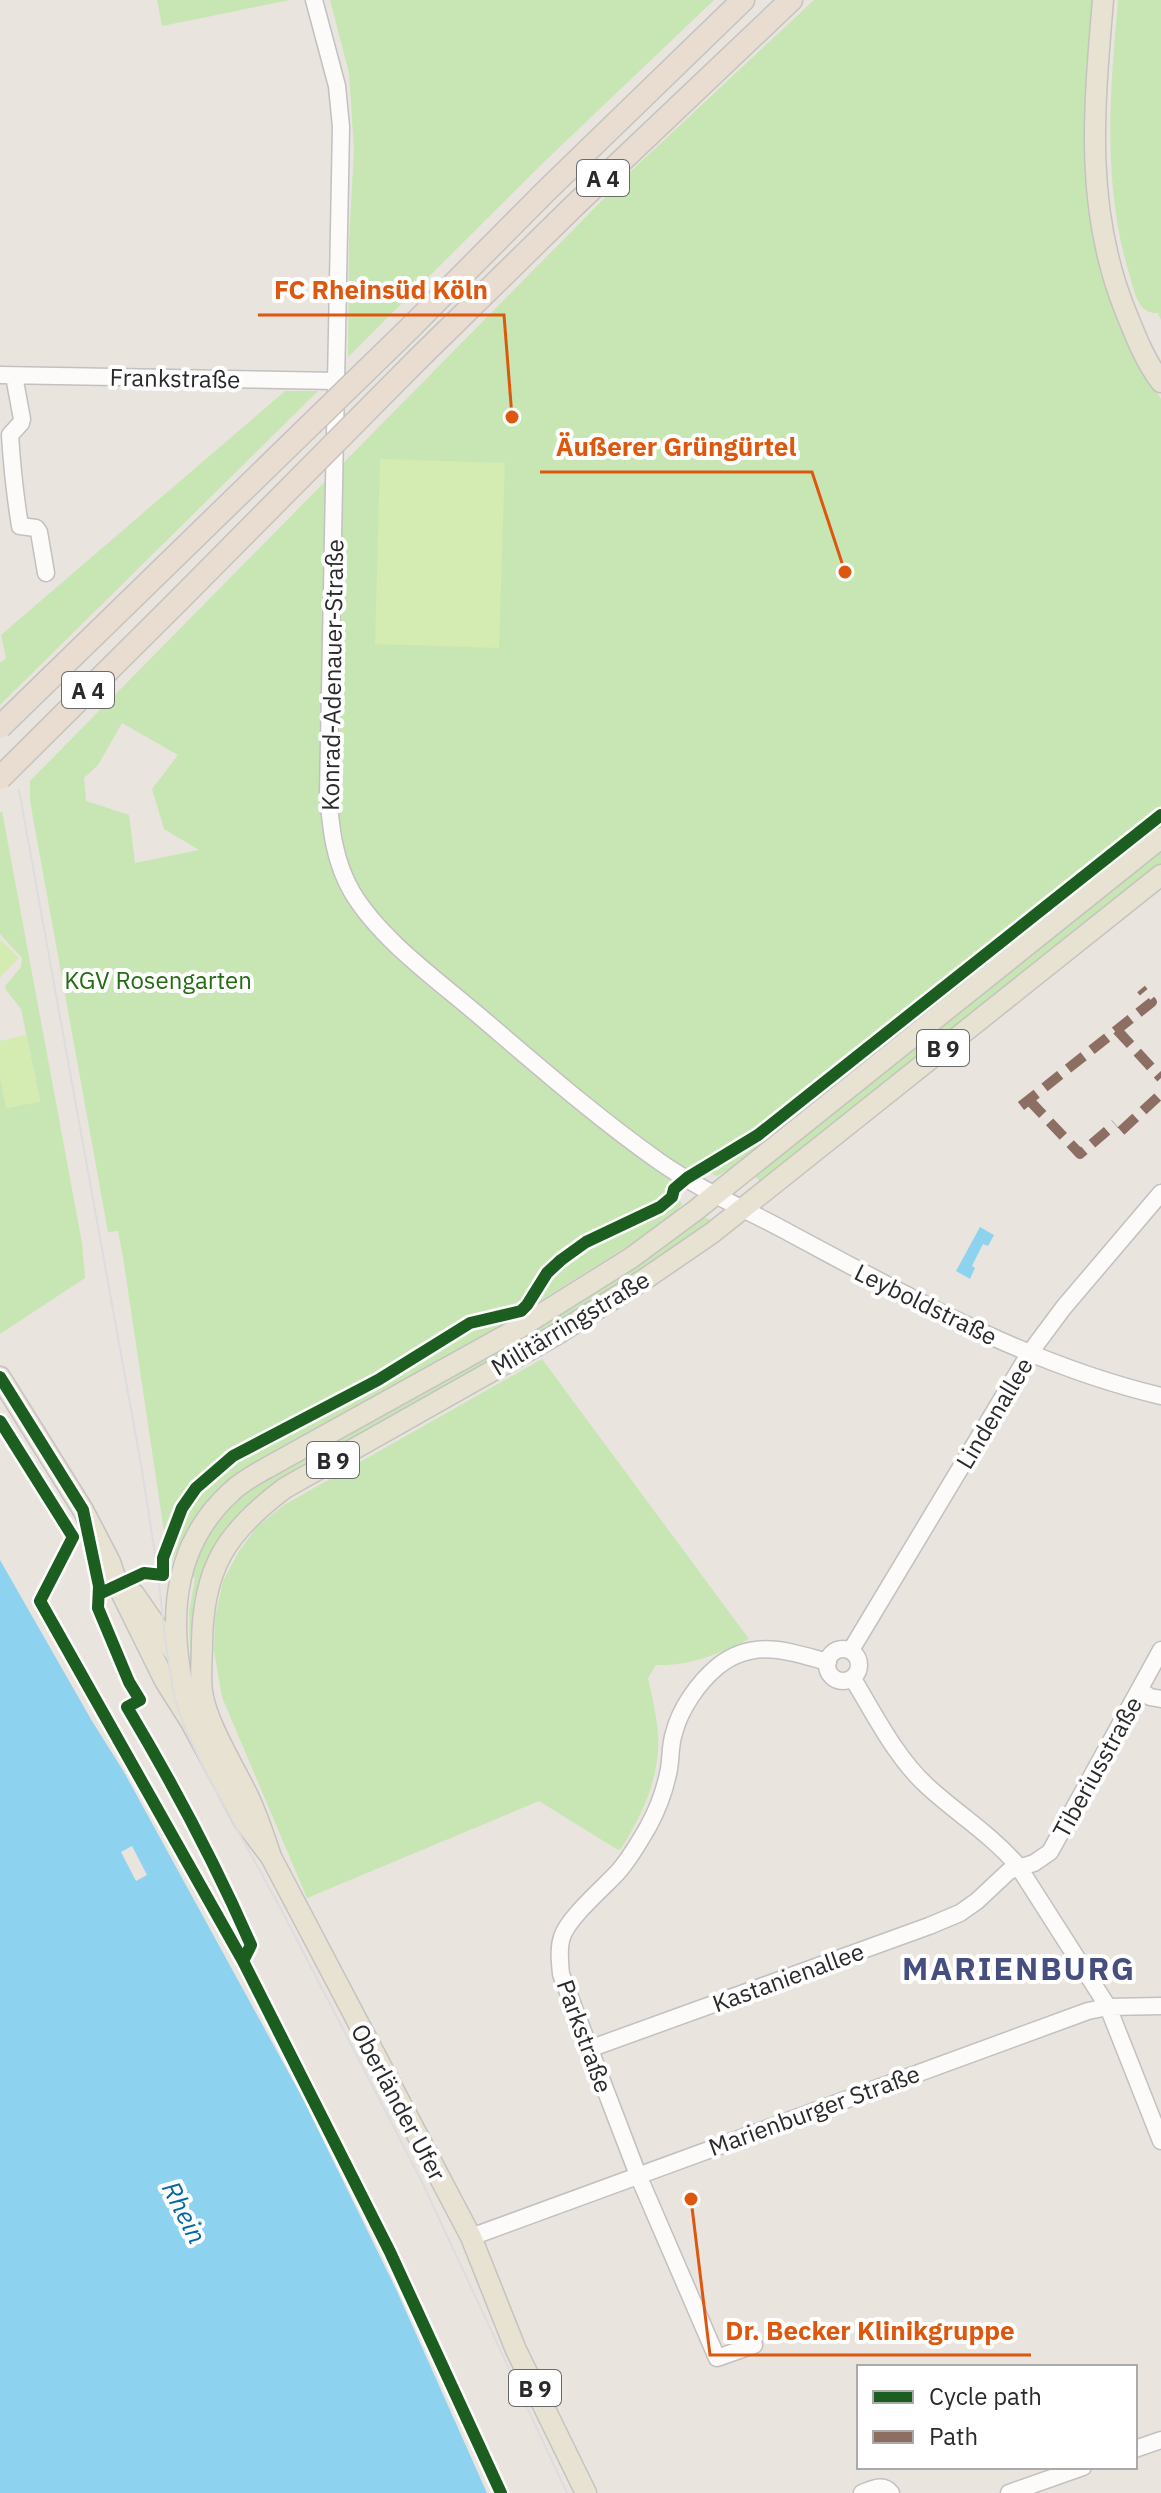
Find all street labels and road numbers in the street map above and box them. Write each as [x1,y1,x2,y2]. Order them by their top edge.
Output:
road number: A 4 [577,160,629,196]
street label: Frankstraße [109,361,241,395]
street label: Konrad-Adenauer-Straße [314,539,350,811]
road number: A 4 [62,672,114,708]
road number: B 9 [917,1030,969,1066]
street label: Leyboldstraße [849,1256,1003,1352]
street label: Militärringstraße [485,1263,655,1383]
street label: Lindenallee [948,1351,1040,1475]
road number: B 9 [307,1442,359,1478]
street label: Tiberiusstraße [1045,1691,1149,1843]
street label: Kastanienallee [708,1935,868,2019]
street label: Parkstraße [550,1975,620,2097]
street label: Oberländer Ufer [344,2018,454,2186]
street label: Marienburger Straße [704,2057,924,2163]
road number: B 9 [509,2370,561,2406]

